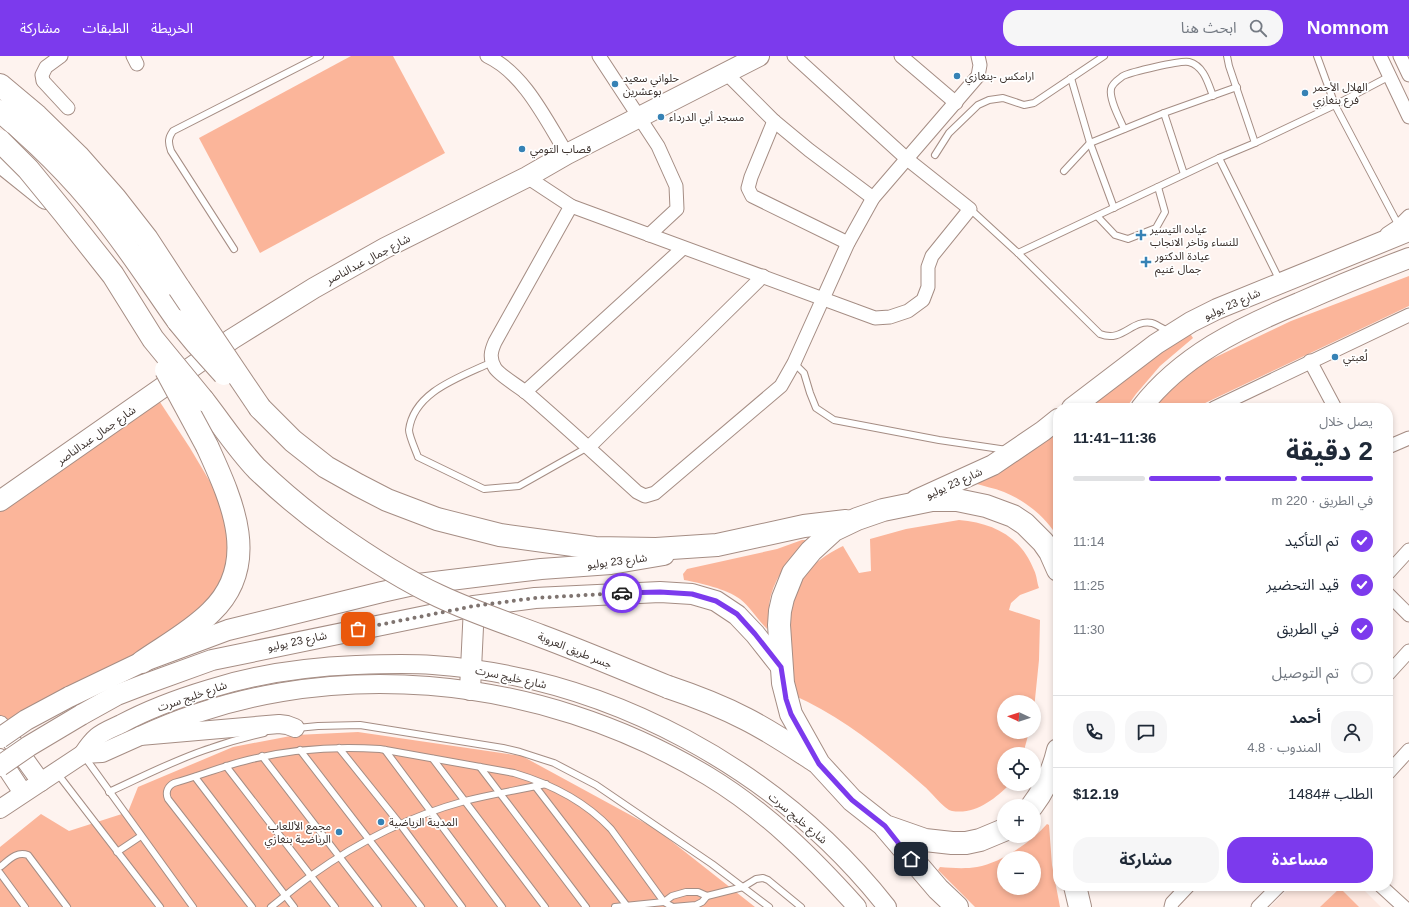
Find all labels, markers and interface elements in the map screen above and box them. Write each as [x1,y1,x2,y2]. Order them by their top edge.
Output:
search box [1003,10,1283,46]
icon: search [1247,17,1269,39]
text: Nomnom [1307,17,1389,38]
text: ابحث هنا [1181,19,1237,36]
text: مشاركة [20,20,60,36]
text: الطبقات [82,20,129,36]
text: الخريطة [151,20,193,36]
place label: ارامكس -بنغازي [965,70,1034,86]
marker: ارامكس -بنغازي [952,71,962,81]
place label: حلواني سعيد بوعشرين [623,72,680,98]
marker: حلواني سعيد بوعشرين [610,79,620,89]
place label: الهلال الأحمر فرع بنغازي [1312,81,1368,110]
marker: الهلال الأحمر فرع بنغازي [1300,88,1310,98]
place label: مسجد أبي الدرداء [669,111,744,127]
marker: مسجد أبي الدرداء [656,112,666,122]
place label: قصاب التومي [530,143,591,159]
marker: قصاب التومي [517,144,527,154]
place label: عياده التيسير للنساء وتاخر الانجاب [1149,223,1239,249]
marker: عياده التيسير للنساء وتاخر الانجاب [1135,229,1147,241]
street label: شارع جمال عبدالناصر [323,232,413,288]
place label: عيادة الدكتور جمال غنيم [1154,250,1210,278]
marker: عيادة الدكتور جمال غنيم [1140,256,1152,268]
street label: شارع 23 يوليو [1202,286,1263,324]
place label: لُعبتي [1343,349,1368,367]
marker: لُعبتي [1330,352,1340,362]
street label: شارع جمال عبدالناصر [54,403,139,469]
text: يصل خلال [1319,414,1373,429]
text: 11:36–11:41 [1073,429,1156,446]
text: 2 دقيقة [1286,436,1373,466]
street label: شارع 23 يوليو [924,465,985,503]
text: في الطريق · 220 m [1271,493,1373,508]
icon: check [1351,530,1373,552]
text: تم التأكيد [1285,532,1339,549]
text: 11:14 [1073,534,1105,549]
street label: شارع 23 يوليو [586,551,648,573]
courier [602,573,642,613]
icon: check [1351,574,1373,596]
text: قيد التحضير [1266,576,1339,593]
text: 11:25 [1073,578,1105,593]
icon: car [611,582,633,604]
pin [341,612,375,646]
icon: bag [347,618,369,640]
icon: check [1351,618,1373,640]
text: في الطريق [1277,620,1339,637]
text: 11:30 [1073,622,1105,637]
street label: شارع 23 يوليو [266,629,329,655]
street label: جسر طريق العروبة [536,630,614,671]
street label: شارع خليج سرت [474,664,548,692]
text: تم التوصيل [1272,664,1339,681]
street label: شارع خليج سرت [156,678,229,715]
north arrow [997,695,1041,739]
map controls [997,695,1041,895]
text: أحمد [1290,709,1321,726]
button: phone [1073,711,1115,753]
button: chat [1125,711,1167,753]
button: person [1331,711,1373,753]
text: المندوب · 4.8 [1247,740,1321,755]
button: locate [997,747,1041,791]
text: $12.19 [1073,785,1119,802]
text: الطلب #1484 [1288,785,1373,802]
street label: شارع خليج سرت [765,790,830,848]
button: + [997,799,1041,843]
place label: المدينة الرياضية [389,816,458,829]
marker: المدينة الرياضية [376,817,386,827]
place label: مجمع الأللعاب الرياضية بنغازي [265,820,331,849]
marker: مجمع الأللعاب الرياضية بنغازي [334,827,344,837]
button: مشاركة [1073,837,1219,883]
button: مساعدة [1227,837,1373,883]
pin [894,842,928,876]
icon: home [900,848,922,870]
button: − [997,851,1041,895]

